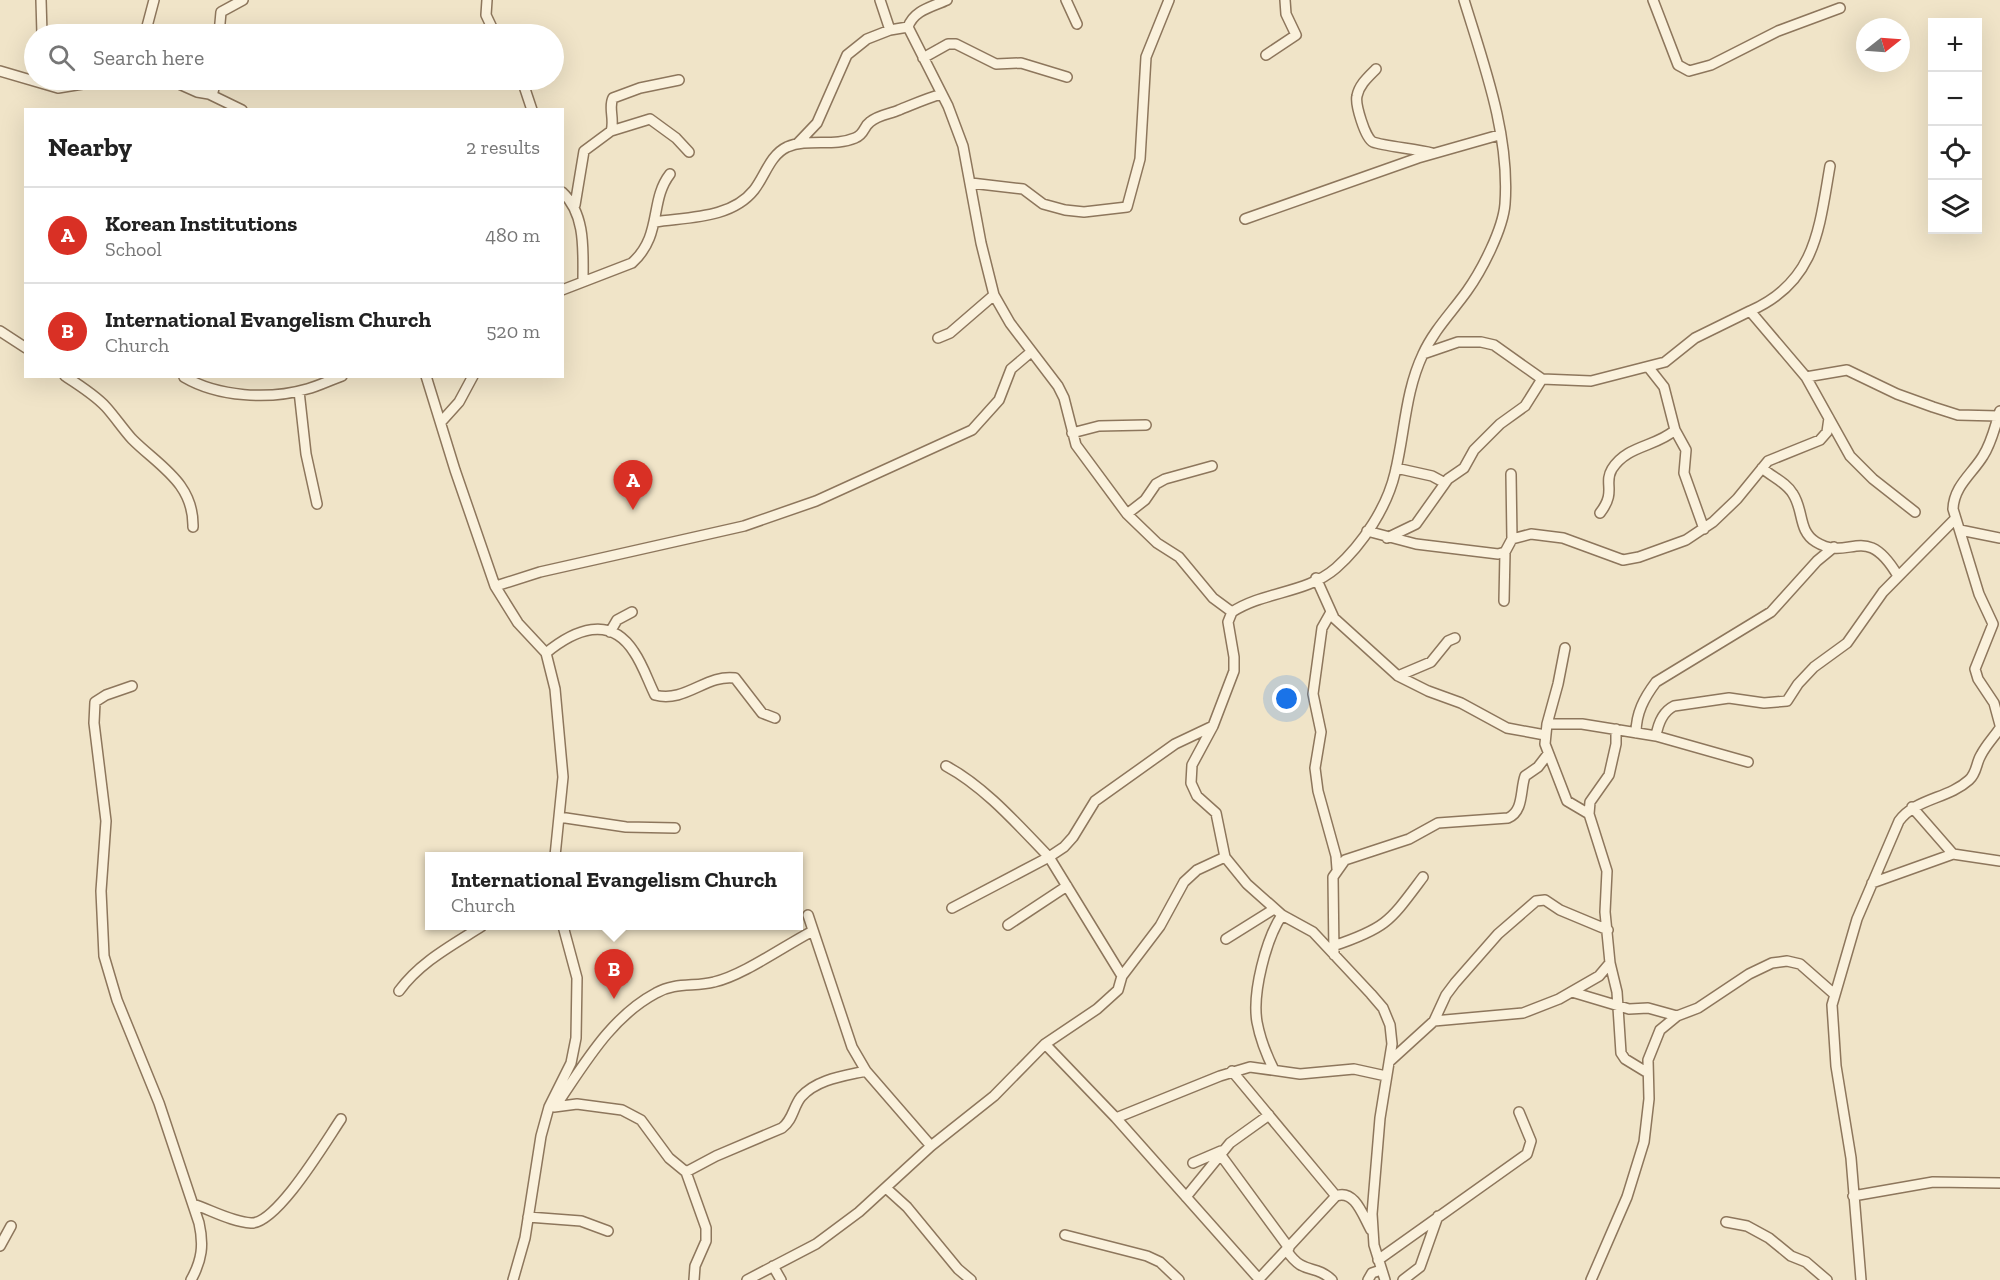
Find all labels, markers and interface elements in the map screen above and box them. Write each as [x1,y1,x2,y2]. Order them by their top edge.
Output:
north arrow [1856,18,1910,72]
map controls [1928,18,1982,234]
button: + [1928,18,1982,72]
search box [24,24,564,90]
icon: search [45,41,78,74]
text: Search here [93,44,204,71]
button: − [1928,72,1982,126]
button: locate [1928,126,1982,180]
text: Nearby [48,131,132,163]
text: 2 results [466,135,540,159]
button: layers [1928,180,1982,234]
text: Korean Institutions [105,210,297,237]
text: A [61,223,74,247]
text: 480 m [485,223,540,247]
text: School [105,237,162,261]
text: International Evangelism Church [105,306,431,333]
text: B [61,319,74,343]
text: 520 m [486,319,540,343]
text: Church [105,333,169,357]
pin: A [614,460,652,510]
your location [1272,684,1301,713]
popup [425,852,803,930]
text: International Evangelism Church [451,866,777,893]
text: Church [451,893,515,917]
pin: B [594,950,634,999]

